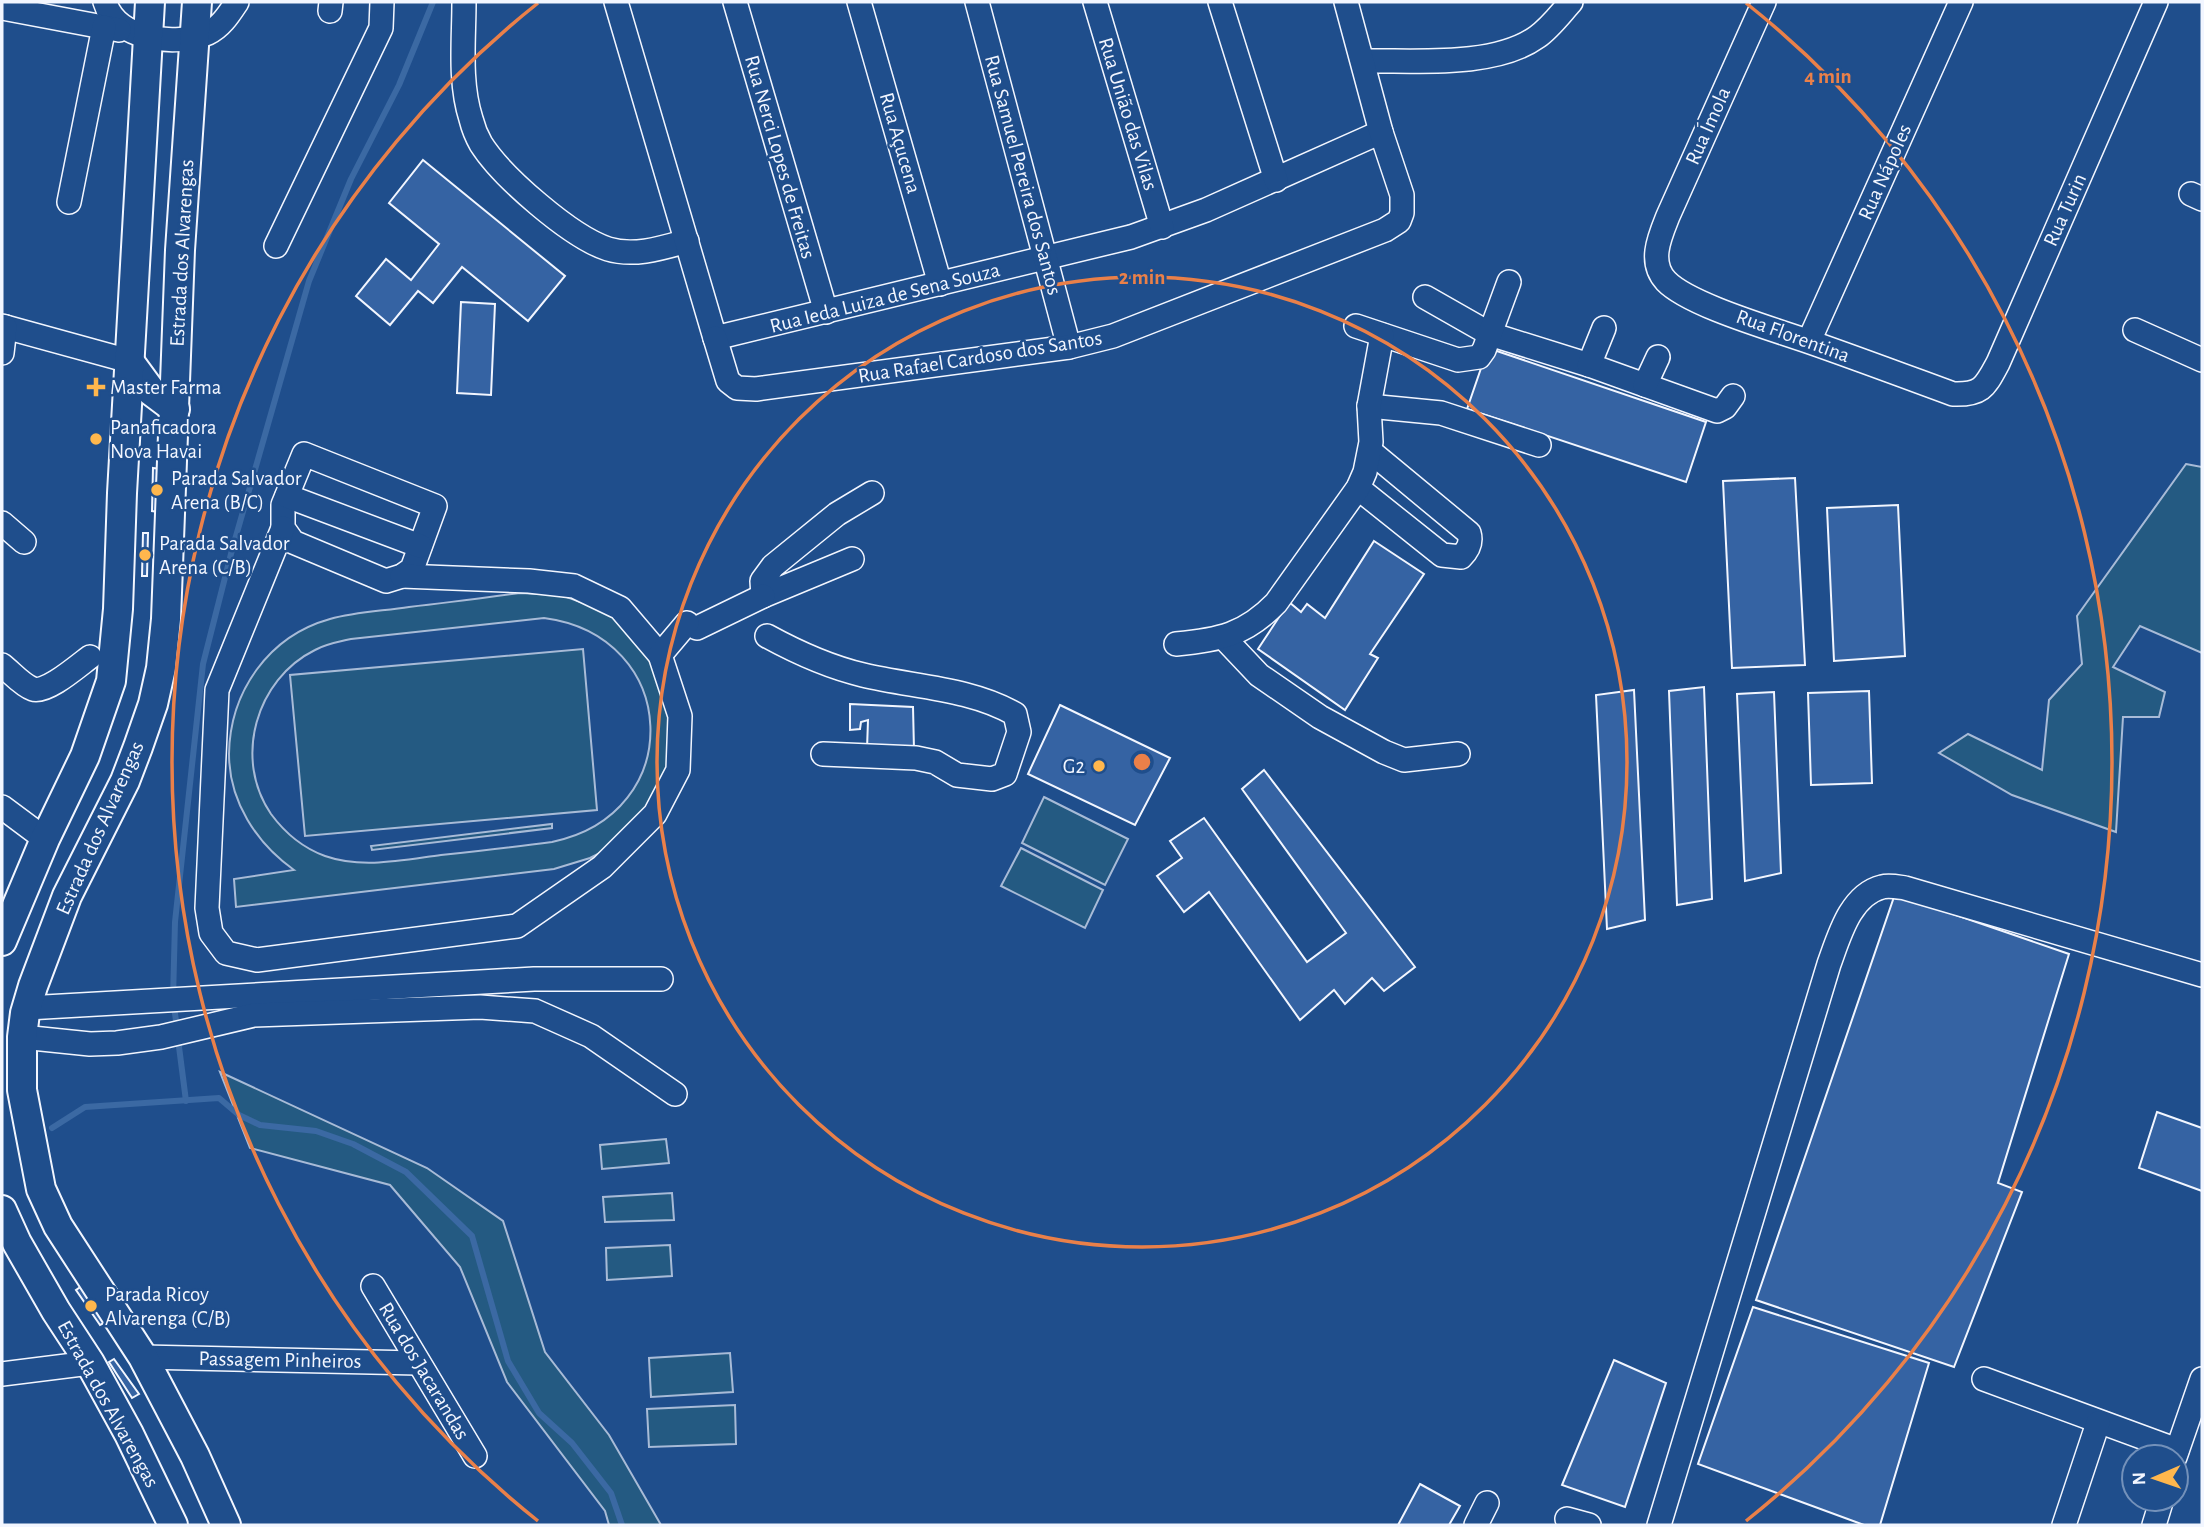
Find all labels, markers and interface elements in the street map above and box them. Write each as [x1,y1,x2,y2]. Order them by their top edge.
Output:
street label: Rua União das Vilas [1095,35,1161,193]
street label: Rua Nerci Lopes de Freitas [741,53,819,261]
street label: Rua Samuel Pereira dos Santos [981,53,1065,297]
text: 4 min [1804,66,1852,87]
street label: Rua Ímola [1680,83,1734,168]
street label: Rua Açucena [876,90,925,196]
street label: Rua Nápoles [1855,121,1915,223]
street label: Estrada dos Alvarengas [167,159,197,347]
street label: Rua Turin [2040,171,2090,249]
street label: Rua Ieda Luiza de Sena Souza [768,259,1003,337]
text: 2 min [1119,267,1165,288]
street label: Rua Florentina [1733,306,1853,366]
street label: Rua Rafael Cardoso dos Santos [857,327,1103,387]
place label: Master Farma [110,377,222,398]
marker: Master Farma [88,379,104,395]
place label: Panaficadora Nova Havai [110,417,217,462]
marker: Panaficadora Nova Havai [88,431,104,447]
place label: Parada Salvador Arena (B/C) [171,468,302,513]
marker: Parada Salvador Arena (B/C) [149,482,165,498]
place label: Parada Salvador Arena (C/B) [159,533,290,578]
marker: Parada Salvador Arena (C/B) [137,547,153,563]
street label: Estrada dos Alvarengas [52,738,148,918]
centre of rings [1130,750,1154,774]
place label: G2 [1063,756,1085,777]
marker: G2 [1091,758,1107,774]
place label: Parada Ricoy Alvarenga (C/B) [105,1284,231,1329]
marker: Parada Ricoy Alvarenga (C/B) [83,1298,99,1314]
street label: Rua dos Jacarandas [375,1299,473,1443]
street label: Estrada dos Alvarengas [53,1317,163,1491]
street label: Passagem Pinheiros [198,1348,362,1372]
north arrow [2120,1443,2190,1513]
text: N [2130,1472,2149,1485]

